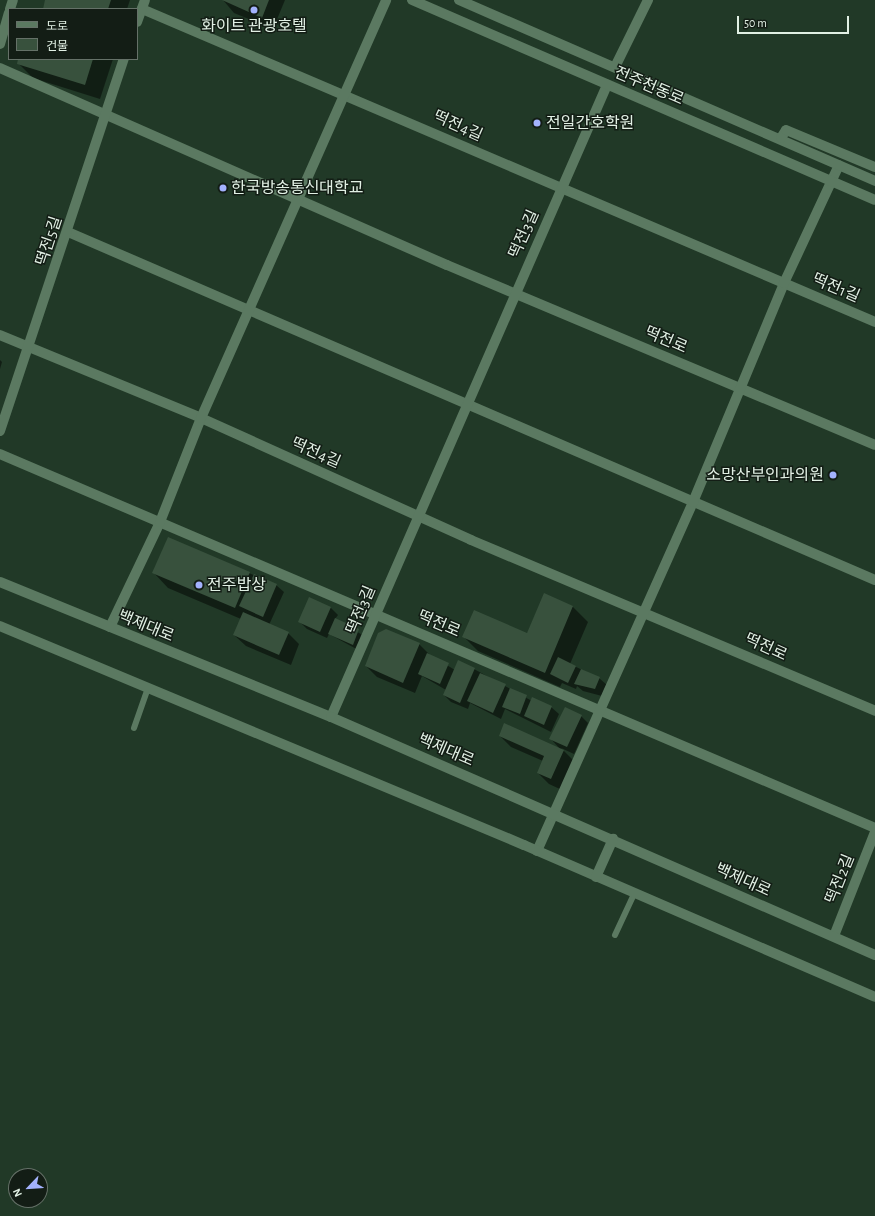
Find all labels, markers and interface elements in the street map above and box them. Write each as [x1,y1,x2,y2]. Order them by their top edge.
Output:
marker: 화이트 관광호텔 [249,5,259,15]
legend [8,8,138,60]
scale bar [739,8,851,34]
place label: 화이트 관광호텔 [201,16,307,36]
text: 50 m [744,17,767,29]
text: 도로 [46,20,68,32]
text: 건물 [46,40,68,52]
street label: 전주천동로 [611,63,687,109]
street label: 떡전4길 [430,107,486,145]
place label: 전일간호학원 [546,113,634,133]
marker: 전일간호학원 [531,117,543,129]
place label: 한국방송통신대학교 [231,178,363,198]
marker: 한국방송통신대학교 [218,183,228,193]
street label: 떡전3길 [505,207,543,261]
street label: 떡전5길 [32,214,66,268]
street label: 떡전1길 [809,269,863,307]
street label: 떡전로 [642,323,690,357]
street label: 떡전4길 [288,434,344,472]
place label: 소망산부인과의원 [706,465,824,485]
marker: 소망산부인과의원 [827,469,839,481]
place label: 전주밥상 [207,575,266,595]
marker: 전주밥상 [194,580,204,590]
street label: 떡전3길 [342,583,380,637]
street label: 백제대로 [115,606,177,646]
street label: 떡전로 [415,607,463,641]
street label: 떡전로 [742,629,790,665]
street label: 백제대로 [415,730,477,770]
street label: 떡전2길 [821,852,859,906]
street label: 백제대로 [712,859,774,901]
north arrow [8,1168,48,1208]
text: N [11,1187,24,1199]

